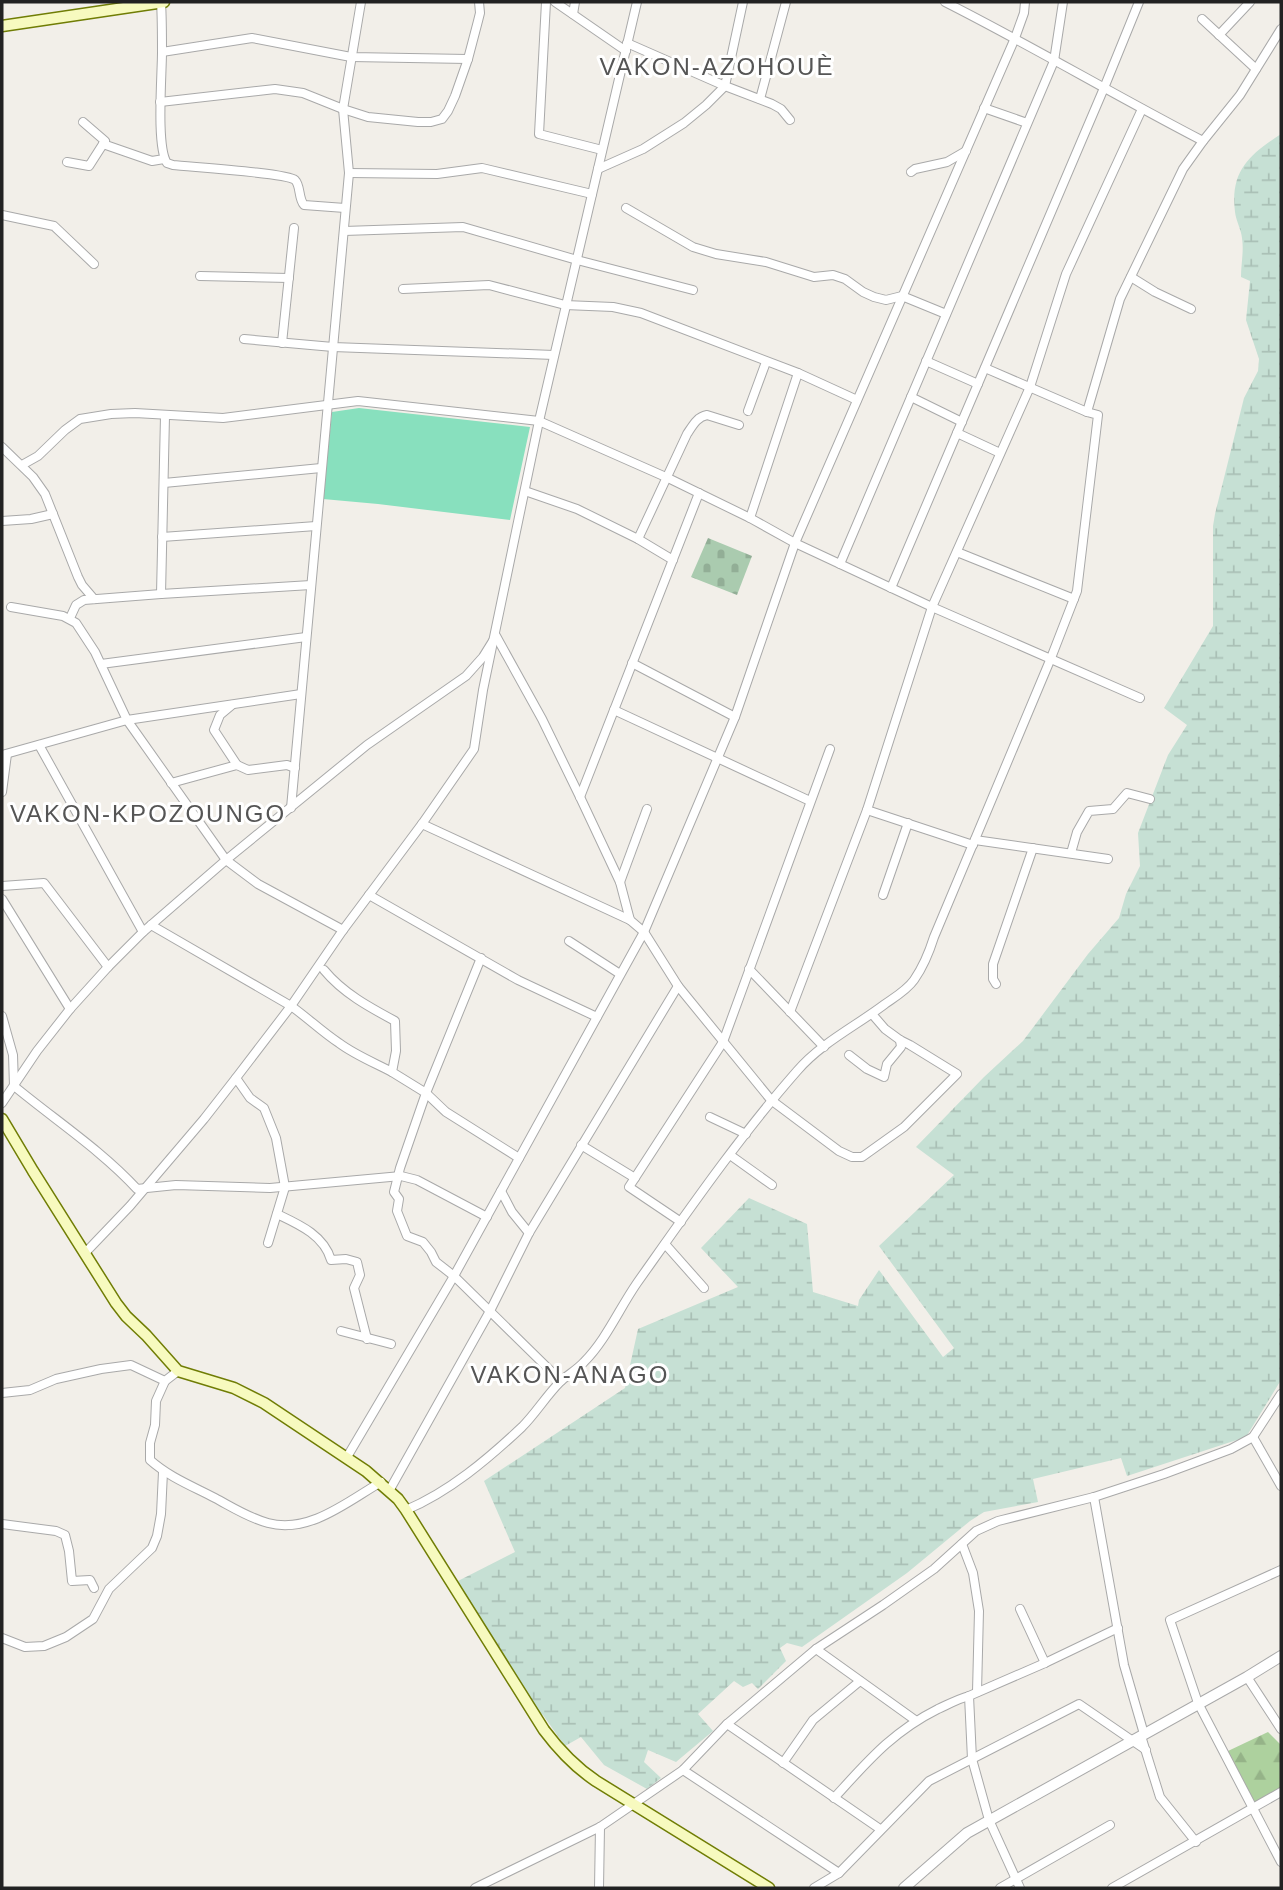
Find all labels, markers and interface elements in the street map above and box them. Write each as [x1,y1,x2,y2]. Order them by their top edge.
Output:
district label: VAKON-AZOHOUÈ [600,53,834,80]
district label: VAKON-KPOZOUNGO [10,800,286,827]
district label: VAKON-ANAGO [471,1361,669,1388]

